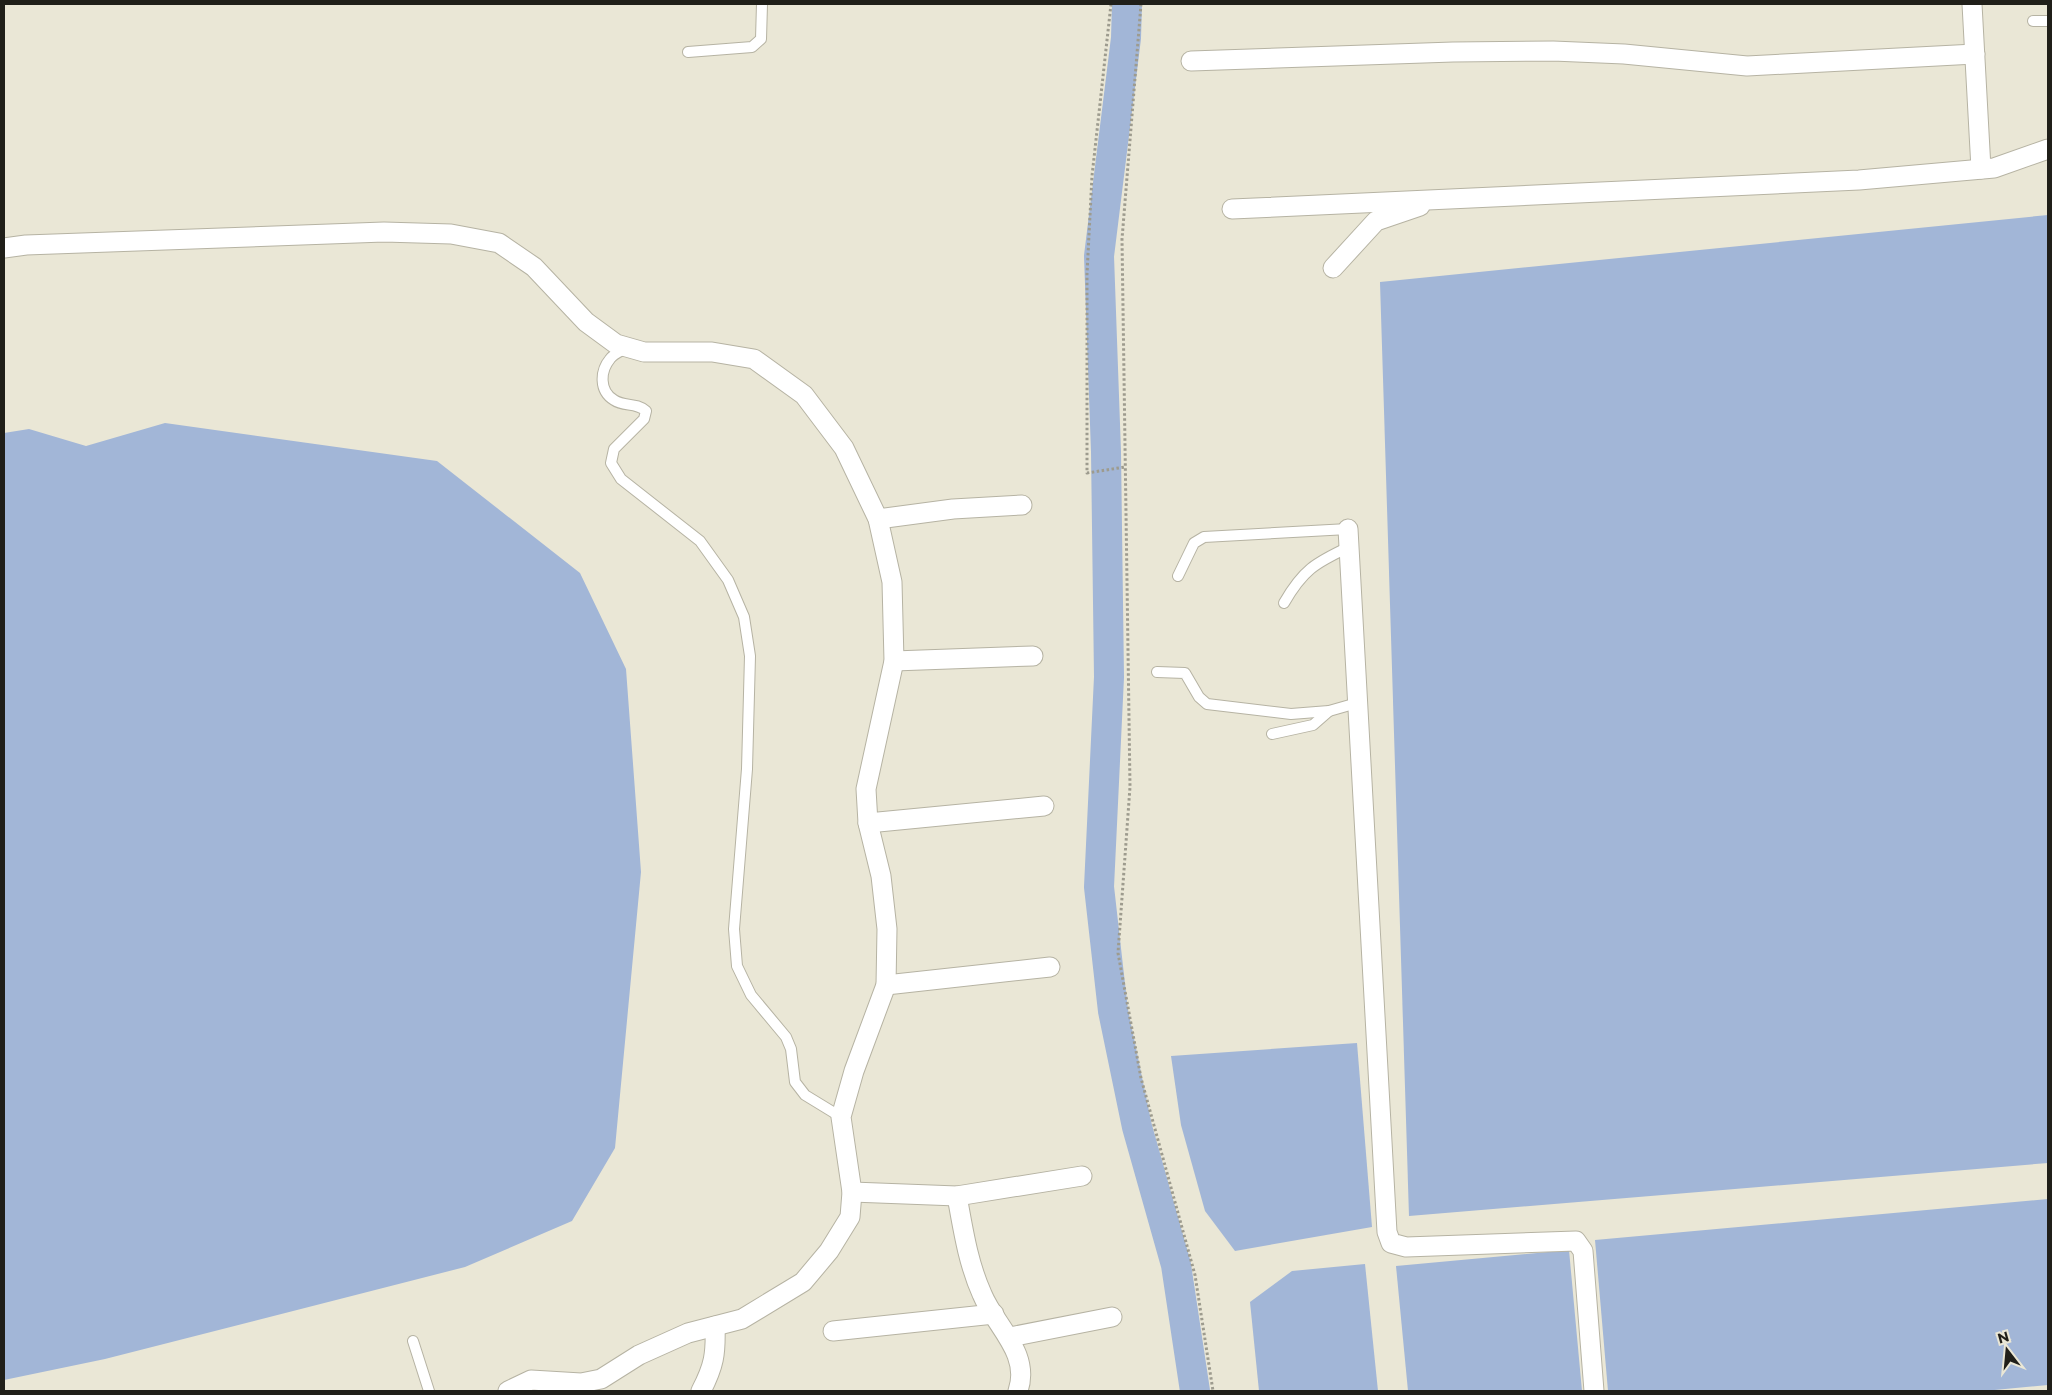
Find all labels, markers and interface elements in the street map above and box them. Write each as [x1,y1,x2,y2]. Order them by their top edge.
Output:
north arrow [1982,1325,2032,1375]
text: N [1995,1327,2011,1348]

